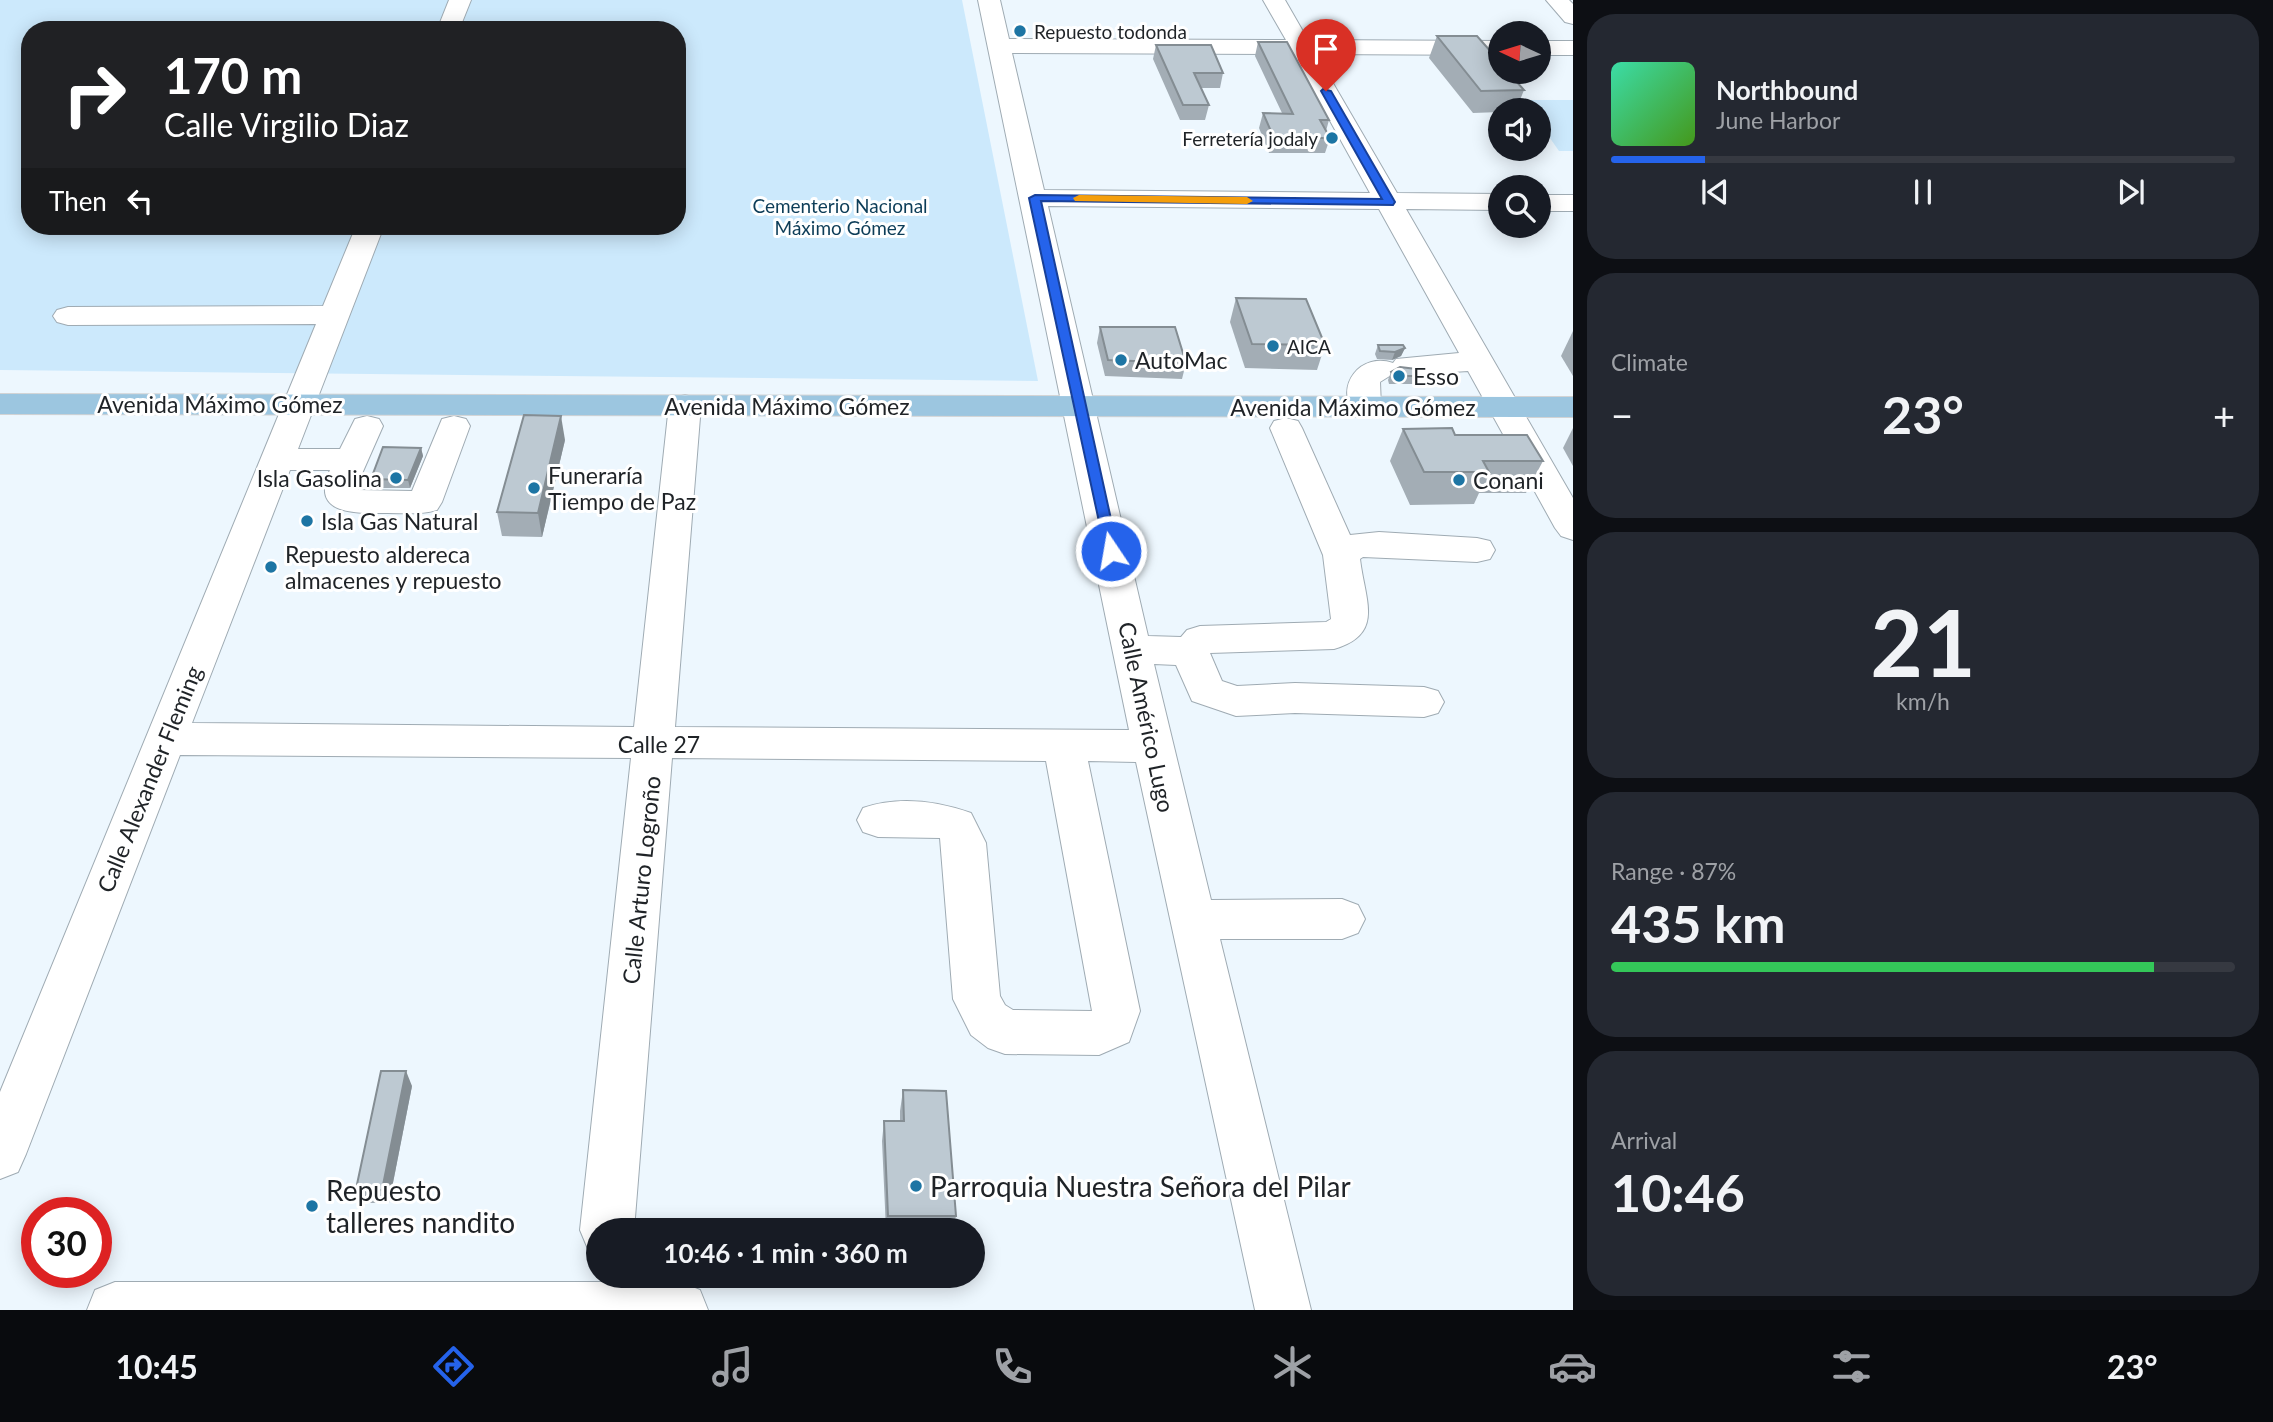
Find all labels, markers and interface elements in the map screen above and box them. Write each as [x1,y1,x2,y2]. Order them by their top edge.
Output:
pin [1296,19,1356,91]
place label: Repuesto todonda [1034,20,1187,43]
north arrow [1488,21,1550,84]
map controls [1488,21,1551,238]
marker: Repuesto todonda [1012,23,1028,39]
icon: arrive [1307,30,1345,68]
text: 170 m [164,46,302,104]
icon: right [49,49,140,140]
text: Northbound [1716,74,1858,106]
button: sound [1488,98,1551,161]
text: Calle Virgilio Diaz [164,105,409,144]
text: June Harbor [1716,106,1840,134]
place label: Ferretería jodaly [1182,127,1318,150]
marker: Ferretería jodaly [1324,130,1340,146]
icon: previous [1696,173,1734,211]
icon: pause [1904,173,1942,211]
icon: next [2112,173,2150,211]
button: search [1488,175,1551,238]
icon: left [121,182,159,220]
text: Then [49,185,107,217]
park label: Cementerio Nacional Máximo Gómez [752,194,928,239]
place label: AICA [1287,335,1331,358]
marker: AICA [1265,338,1281,354]
place label: AutoMac [1135,346,1227,374]
text: Climate [1611,348,1688,376]
marker: AutoMac [1113,352,1129,368]
place label: Esso [1413,362,1459,390]
marker: Esso [1391,368,1407,384]
text: 23° [1882,383,1964,445]
street label: Avenida Máximo Gómez [97,390,343,418]
street label: Avenida Máximo Gómez [664,392,910,420]
text: − [1611,392,1633,438]
text: + [2213,392,2235,438]
street label: Avenida Máximo Gómez [1230,393,1476,421]
place label: Funeraría Tiempo de Paz [548,461,696,515]
place label: Isla Gasolina [257,464,382,492]
place label: Conani [1473,466,1544,494]
marker: Isla Gasolina [388,470,404,486]
marker: Conani [1451,472,1467,488]
marker: Funeraría Tiempo de Paz [526,480,542,496]
place label: Isla Gas Natural [321,507,478,535]
marker: Isla Gas Natural [299,513,315,529]
position arrow [1074,514,1148,588]
place label: Repuesto aldereca almacenes y repuesto [285,540,502,594]
marker: Repuesto aldereca almacenes y repuesto [263,559,279,575]
text: 21 [1870,587,1976,696]
street label: Calle Américo Lugo [1113,619,1181,815]
street label: Calle Alexander Fleming [91,662,207,896]
text: km/h [1896,687,1950,715]
street label: Calle 27 [618,730,700,758]
street label: Calle Arturo Logroño [616,774,666,986]
text: Range · 87% [1611,857,1736,885]
text: 435 km [1611,892,1785,954]
text: Arrival [1611,1126,1677,1154]
text: 10:46 [1611,1161,1745,1223]
place label: Parroquia Nuestra Señora del Pilar [930,1169,1351,1203]
place label: Repuesto talleres nandito [326,1173,515,1239]
marker: Parroquia Nuestra Señora del Pilar [908,1178,924,1194]
speed limit sign: 30 [21,1197,112,1288]
marker: Repuesto talleres nandito [304,1198,320,1214]
text: 10:46 · 1 min · 360 m [663,1237,908,1269]
icon: directions [429,1342,478,1391]
icon: music [708,1342,757,1391]
icon: phone [988,1342,1037,1391]
icon: climate [1268,1342,1317,1391]
icon: car [1548,1342,1597,1391]
icon: filters [1827,1342,1876,1391]
text: 10:45 [115,1347,198,1386]
text: 23° [2107,1347,2158,1386]

